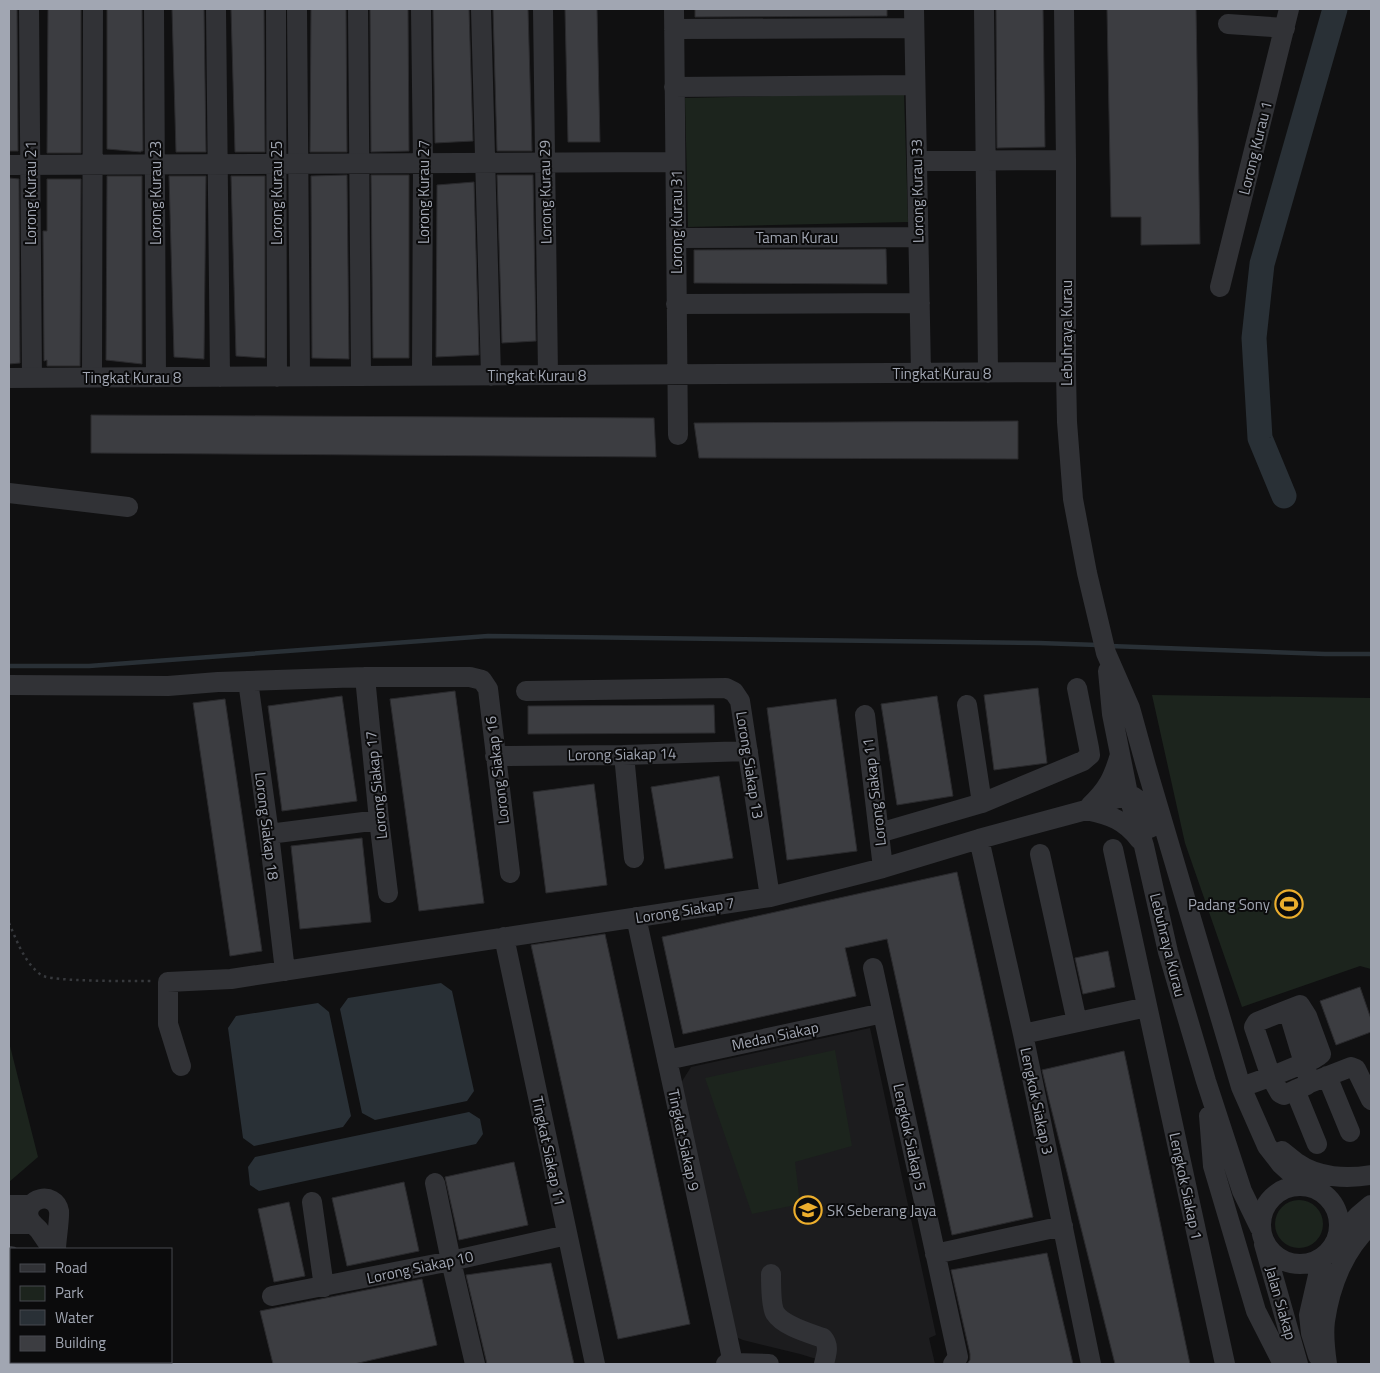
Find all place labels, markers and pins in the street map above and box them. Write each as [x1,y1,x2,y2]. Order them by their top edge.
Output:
sports icon: Padang Sony [1274,889,1304,919]
place label: Padang Sony [1188,893,1270,916]
school or university icon: SK Seberang Jaya [793,1195,823,1225]
place label: SK Seberang Jaya [827,1199,937,1222]

